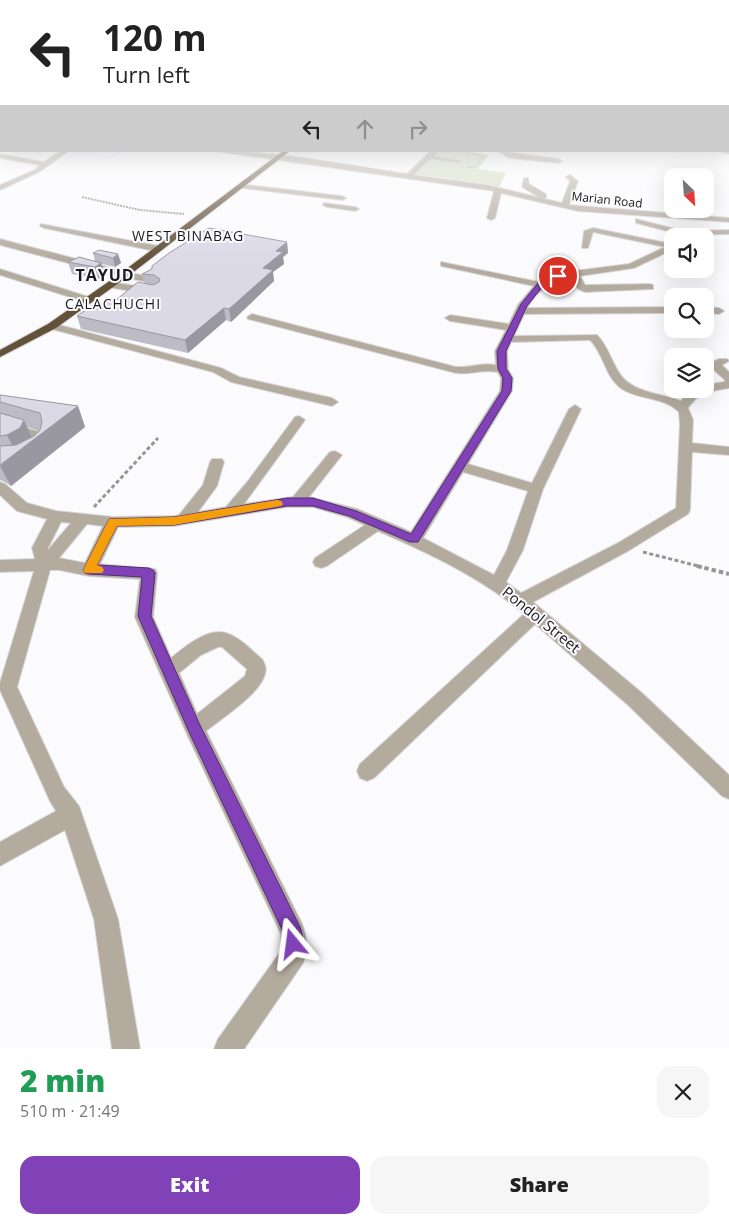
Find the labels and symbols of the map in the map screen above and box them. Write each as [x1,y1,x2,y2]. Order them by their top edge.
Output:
north arrow [664,168,714,218]
street label: Marian Road [571,187,643,212]
district label: WEST BINABAG [132,226,244,245]
pin [537,255,579,297]
district label: TAYUD [75,264,135,286]
district label: CALACHUCHI [65,294,161,313]
street label: Pondol Street [498,582,585,657]
position arrow [266,917,318,969]

